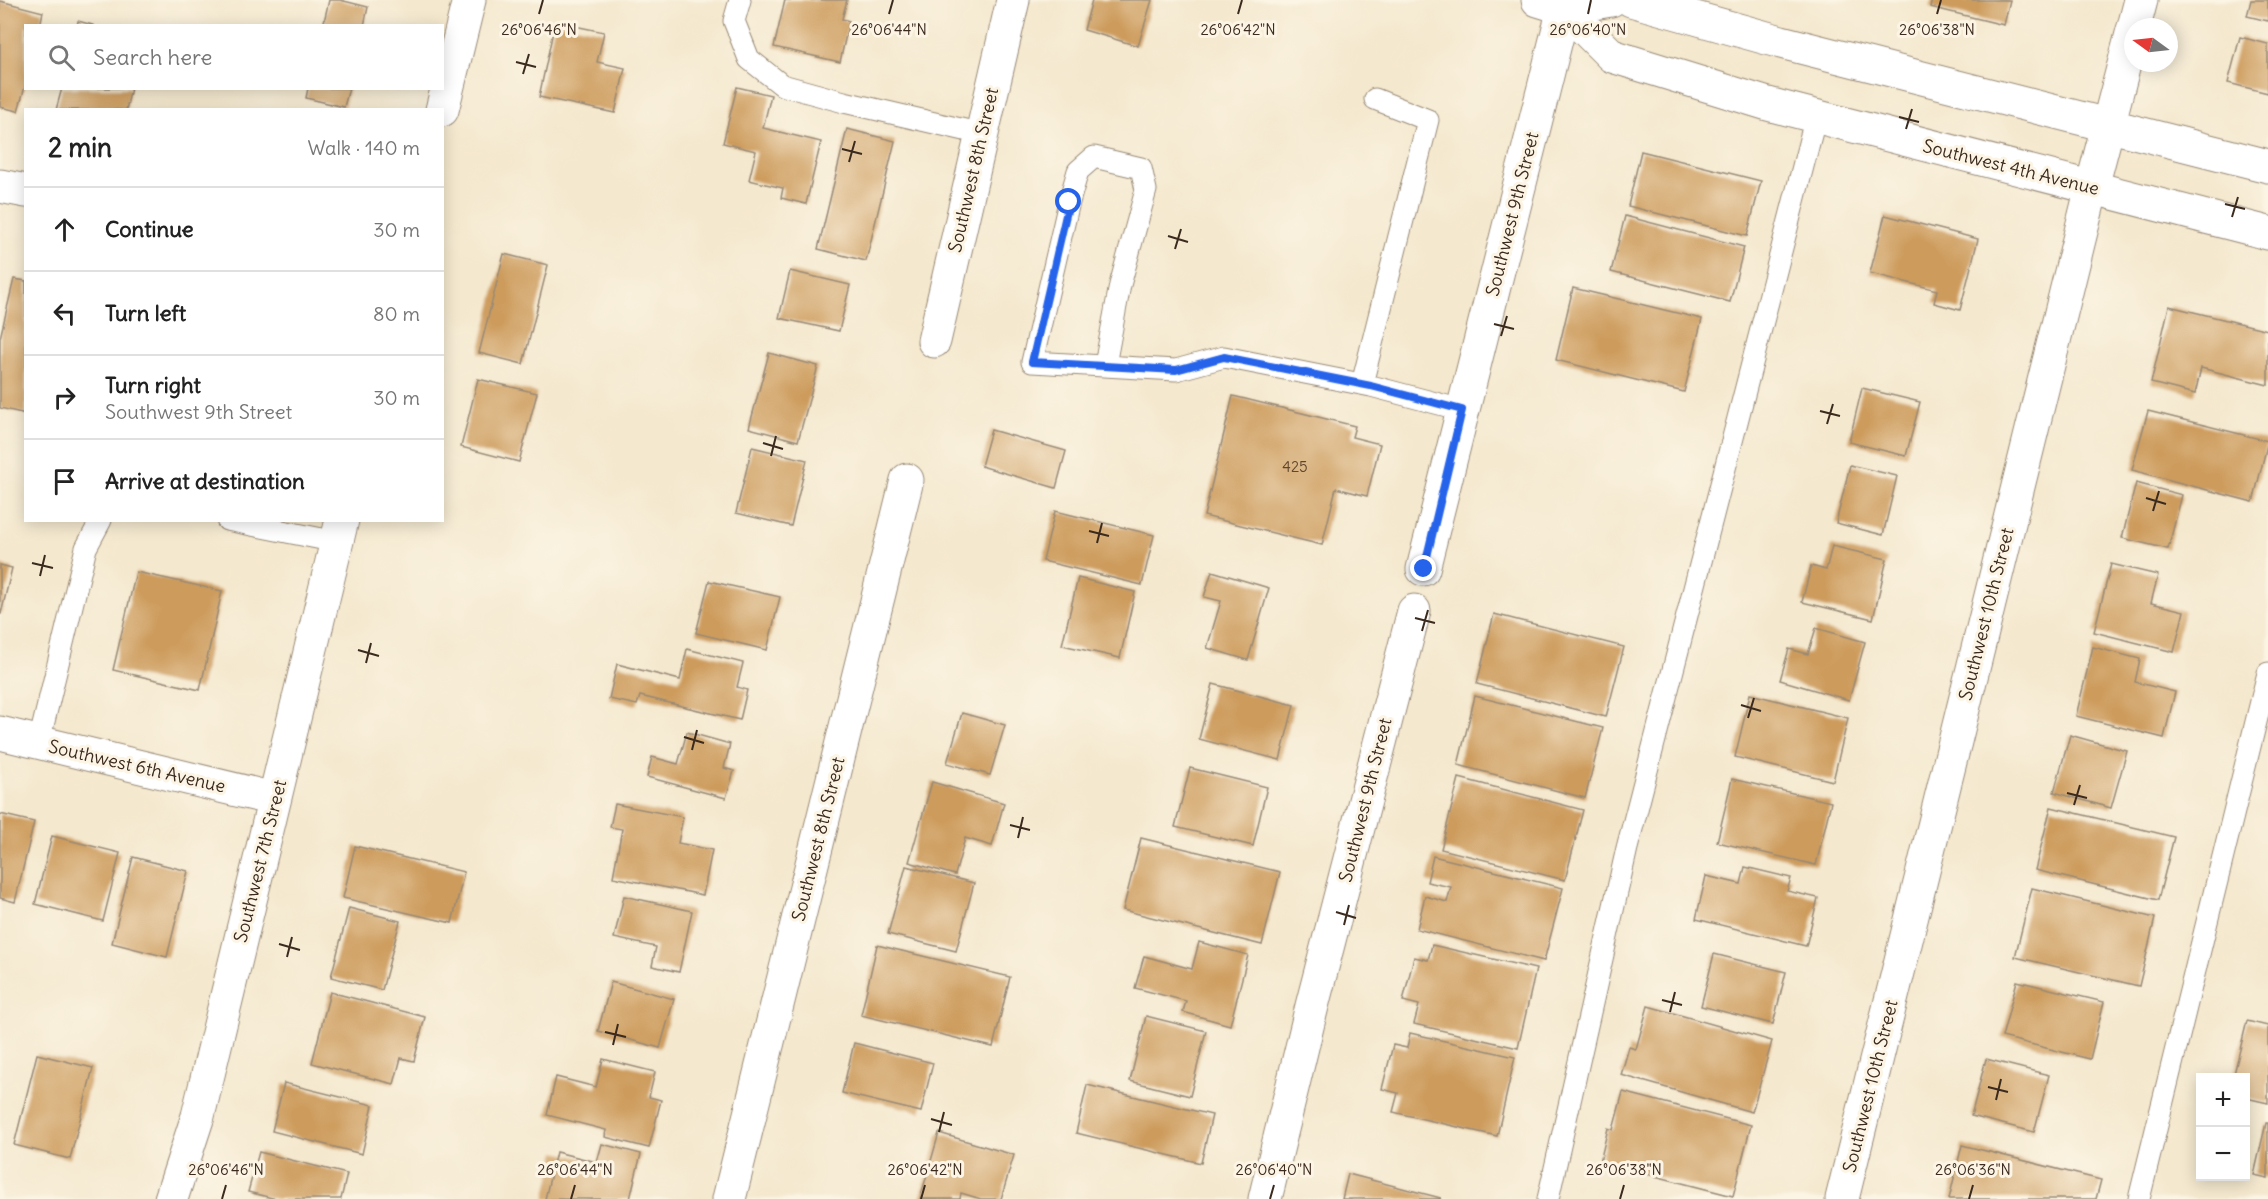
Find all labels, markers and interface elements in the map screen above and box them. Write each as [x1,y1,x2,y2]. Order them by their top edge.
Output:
north arrow [2124,18,2178,72]
text: 26°06'46"N [501,20,577,39]
text: 26°06'44"N [851,20,927,39]
text: 26°06'42"N [1200,20,1276,39]
text: 26°06'40"N [1550,20,1626,39]
text: 26°06'38"N [1899,20,1975,39]
search box [24,24,444,90]
icon: search [45,41,78,74]
text: Search here [93,43,212,71]
street label: Southwest 8th Street [943,85,1003,255]
street label: Southwest 9th Street [1480,129,1544,299]
text: 2 min [48,131,112,164]
street label: Southwest 4th Avenue [1920,134,2102,200]
text: Walk · 140 m [307,135,420,160]
route start [1055,188,1081,214]
icon: ahead [48,213,81,246]
text: Continue [105,215,194,243]
text: 30 m [373,217,420,242]
icon: left [48,297,81,330]
text: Turn left [105,299,186,327]
text: 80 m [373,301,420,326]
text: Turn right [105,371,201,399]
icon: right [48,381,81,414]
text: 30 m [373,385,420,410]
text: Southwest 9th Street [105,399,292,424]
house number: 425 [1282,457,1308,476]
icon: arrive [48,465,81,498]
text: Arrive at destination [105,467,305,495]
street label: Southwest 10th Street [1953,525,2019,703]
route end [1410,555,1436,581]
street label: Southwest 9th Street [1333,715,1397,885]
street label: Southwest 6th Avenue [46,734,228,798]
street label: Southwest 8th Street [786,754,850,924]
street label: Southwest 7th Street [229,777,291,945]
street label: Southwest 10th Street [1837,997,1903,1175]
map controls [2196,1073,2250,1181]
button: + [2196,1073,2250,1127]
button: − [2196,1127,2250,1181]
text: 26°06'46"N [188,1160,264,1179]
text: 26°06'44"N [537,1160,613,1179]
text: 26°06'42"N [887,1160,963,1179]
text: 26°06'40"N [1236,1160,1312,1179]
text: 26°06'38"N [1586,1160,1662,1179]
text: 26°06'36"N [1935,1160,2011,1179]

